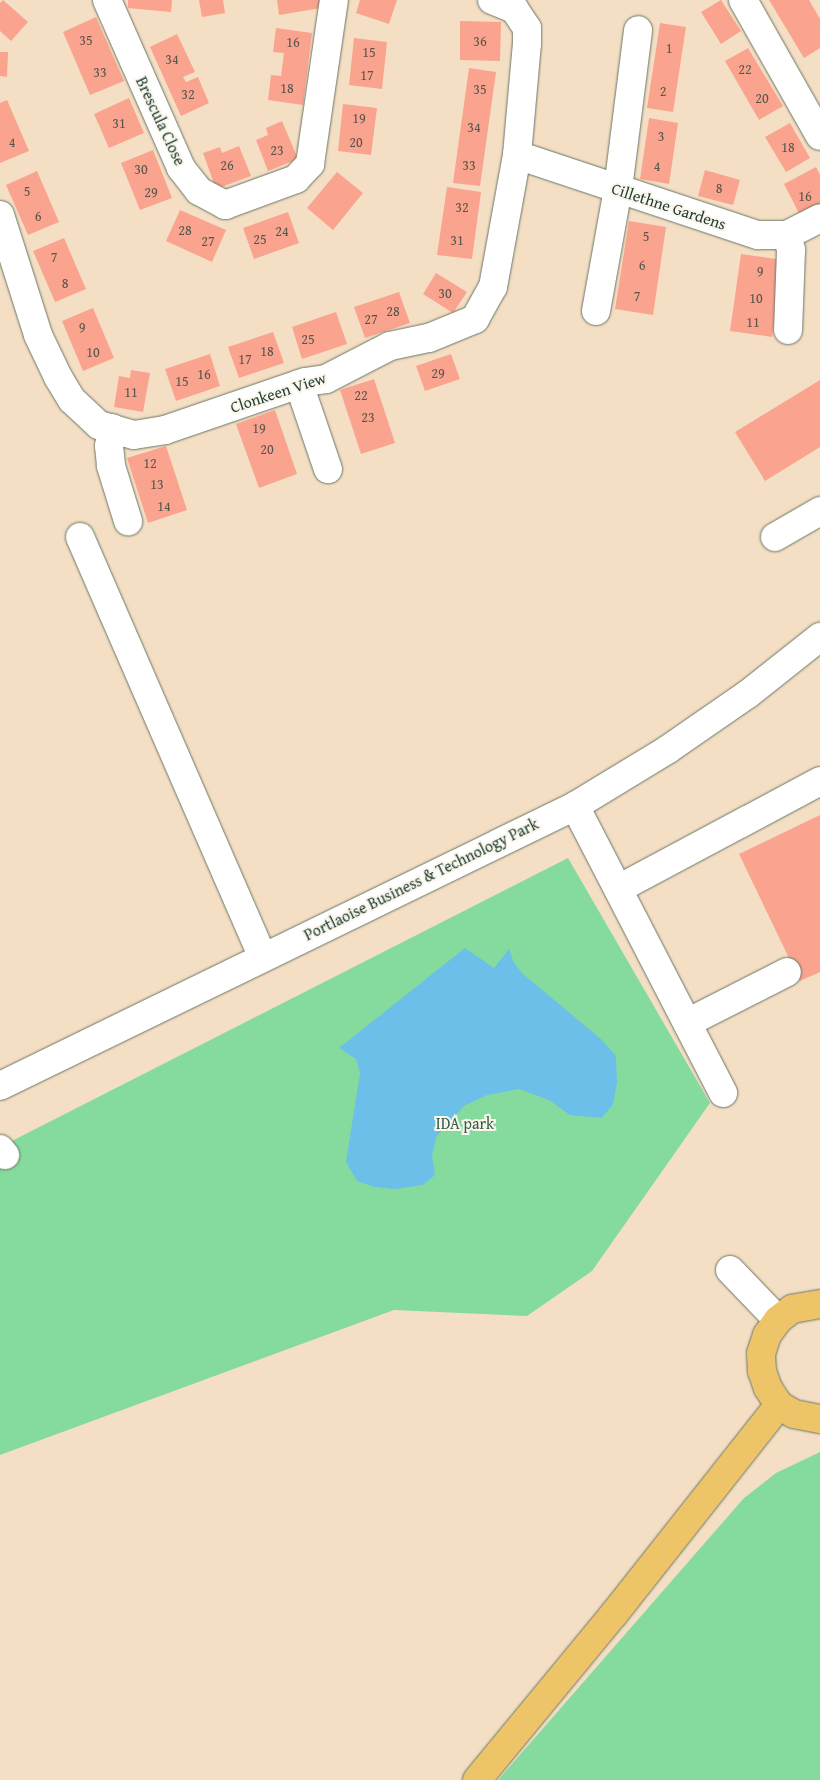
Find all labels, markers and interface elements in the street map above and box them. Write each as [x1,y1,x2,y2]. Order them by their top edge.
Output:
house number: 35 [79,32,93,48]
house number: 36 [473,33,487,49]
house number: 16 [286,34,300,50]
house number: 1 [666,40,672,56]
house number: 15 [362,44,376,60]
house number: 34 [165,51,179,67]
house number: 22 [738,61,752,77]
house number: 33 [93,64,107,80]
house number: 17 [360,67,374,83]
street label: Brescula Close [132,74,190,168]
house number: 18 [280,80,294,96]
house number: 35 [473,81,487,97]
house number: 2 [660,83,666,99]
house number: 32 [181,86,195,102]
house number: 20 [755,90,769,106]
house number: 19 [352,110,366,126]
house number: 31 [112,115,126,131]
house number: 34 [467,119,481,135]
house number: 3 [658,128,664,144]
house number: 4 [9,134,15,150]
house number: 20 [349,134,363,150]
house number: 18 [781,139,795,155]
house number: 23 [270,142,284,158]
house number: 26 [220,157,234,173]
house number: 33 [462,157,476,173]
house number: 4 [654,158,660,174]
house number: 30 [134,161,148,177]
street label: Cillethne Gardens [609,178,729,234]
house number: 8 [716,180,722,196]
house number: 5 [24,183,30,199]
house number: 29 [144,184,158,200]
house number: 16 [798,188,812,204]
house number: 32 [455,199,469,215]
house number: 6 [35,208,41,224]
house number: 28 [178,222,192,238]
house number: 24 [275,223,289,239]
house number: 5 [643,228,649,244]
house number: 25 [253,231,267,247]
house number: 31 [450,232,464,248]
house number: 27 [201,233,215,249]
house number: 7 [51,249,57,265]
house number: 6 [639,257,645,273]
house number: 9 [757,263,763,279]
house number: 8 [62,275,68,291]
house number: 30 [438,285,452,301]
house number: 7 [634,288,640,304]
house number: 10 [749,290,763,306]
house number: 28 [386,303,400,319]
house number: 27 [364,311,378,327]
house number: 11 [746,314,760,330]
house number: 9 [79,319,85,335]
house number: 25 [301,331,315,347]
house number: 18 [260,343,274,359]
house number: 10 [86,344,100,360]
house number: 17 [238,351,252,367]
house number: 29 [431,365,445,381]
house number: 16 [197,366,211,382]
street label: Clonkeen View [228,367,328,417]
house number: 15 [175,373,189,389]
house number: 11 [124,384,138,400]
house number: 22 [354,387,368,403]
house number: 23 [361,409,375,425]
house number: 19 [252,420,266,436]
house number: 20 [260,441,274,457]
house number: 12 [143,455,157,471]
house number: 13 [150,476,164,492]
house number: 14 [157,498,171,514]
street label: Portlaoise Business & Technology Park [301,814,541,944]
park label: IDA park [436,1113,494,1133]

